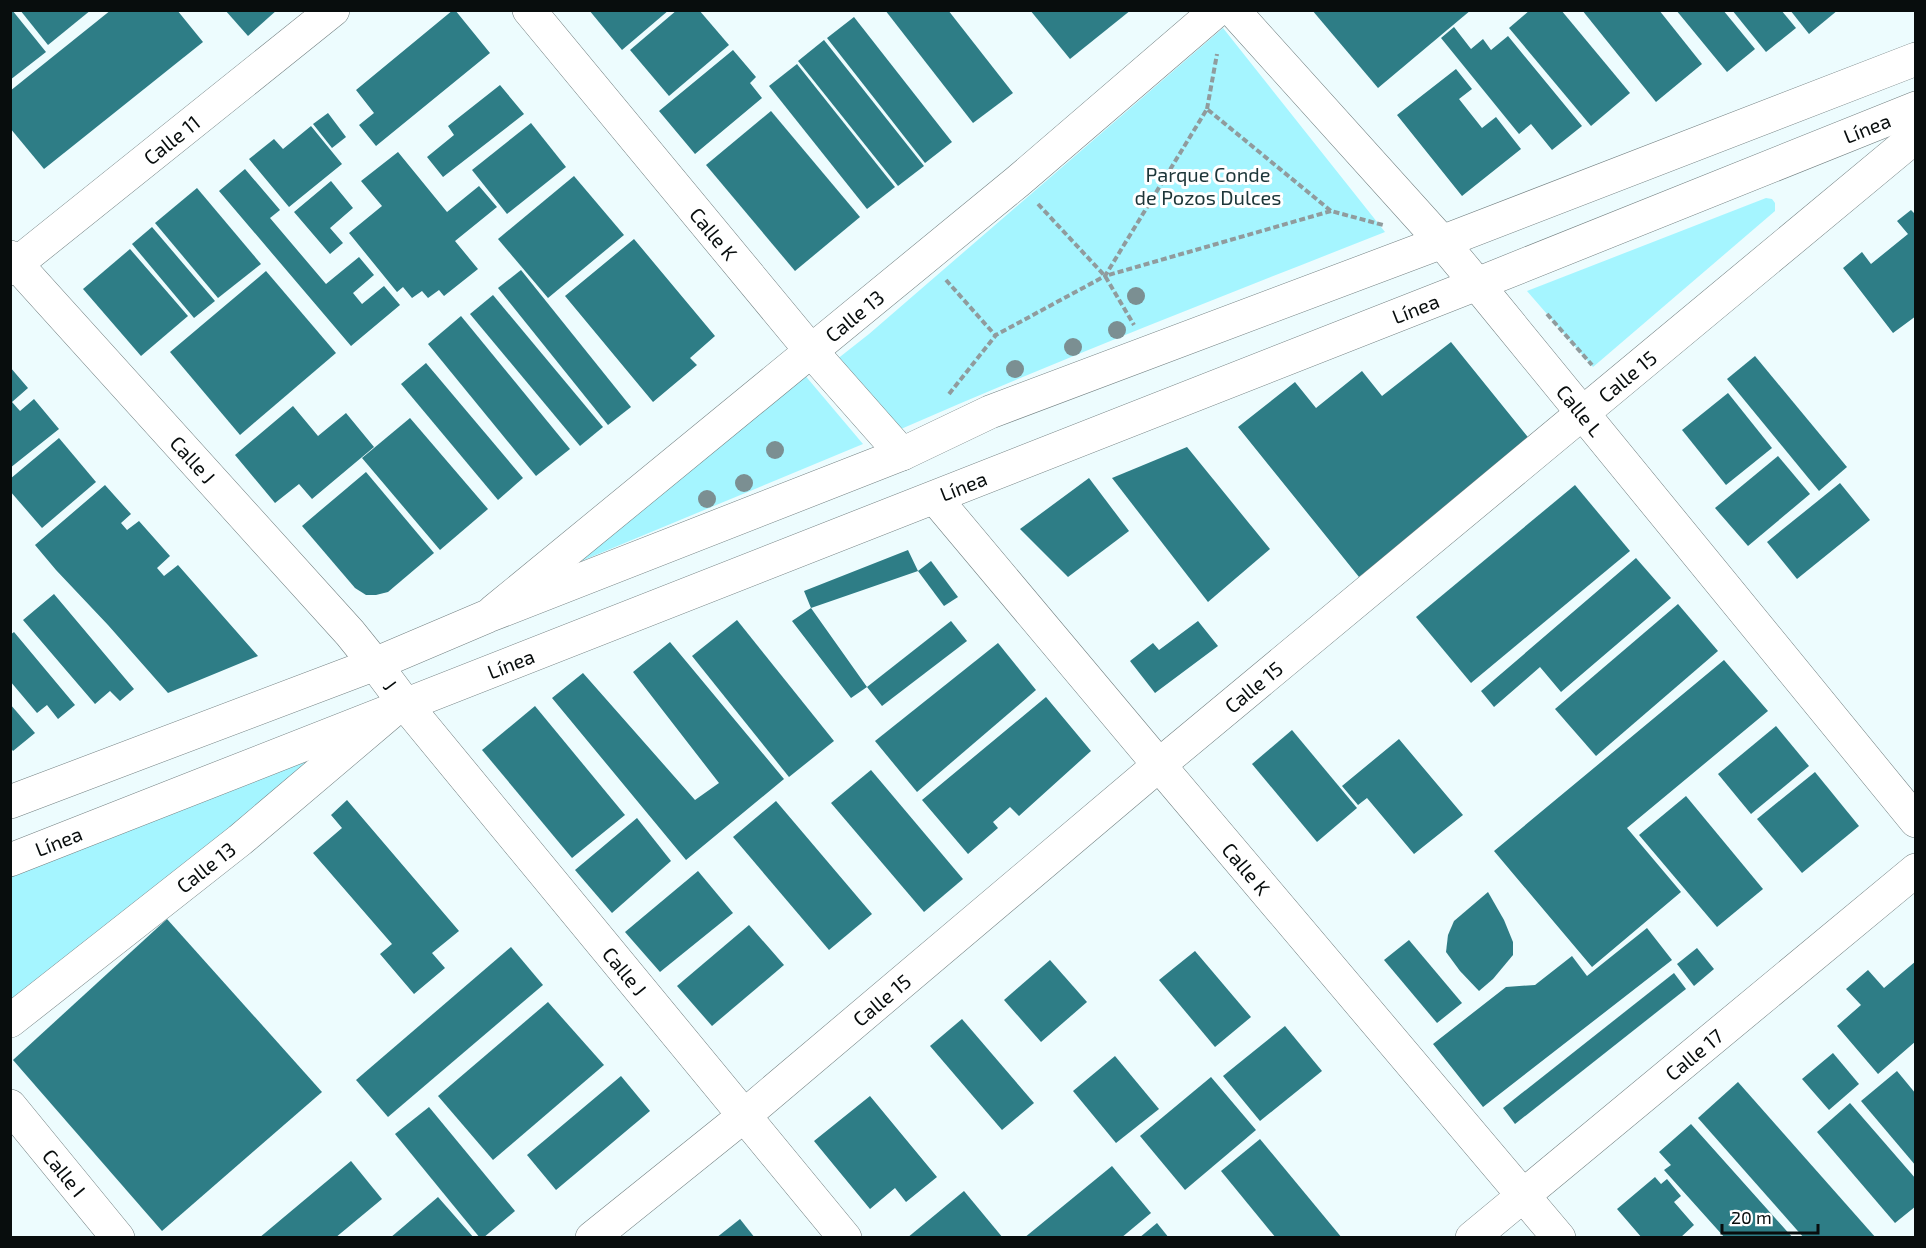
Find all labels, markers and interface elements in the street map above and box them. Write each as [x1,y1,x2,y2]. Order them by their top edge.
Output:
street label: Línea [1840,108,1894,148]
street label: Calle 11 [138,110,205,169]
park label: Parque Conde de Pozos Dulces [1135,162,1281,209]
street label: Calle K [685,202,743,265]
street label: Calle 13 [820,284,888,346]
street label: Línea [1389,288,1443,328]
street label: Calle 15 [1593,345,1661,407]
street label: Calle L [1552,380,1608,441]
street label: Calle J [165,431,221,488]
street label: Línea [936,466,990,506]
street label: Línea [484,643,538,683]
street label: Calle 15 [1219,656,1287,718]
street label: J [379,675,402,695]
street label: Línea [31,821,85,861]
street label: Calle 13 [171,836,240,898]
street label: Calle K [1218,837,1276,900]
street label: Calle J [598,942,652,1000]
street label: Calle 15 [848,968,915,1031]
street label: Calle 17 [1660,1023,1727,1085]
street label: Calle I [38,1144,91,1201]
scale bar [1722,1197,1818,1235]
text: 20 m [1731,1206,1772,1228]

